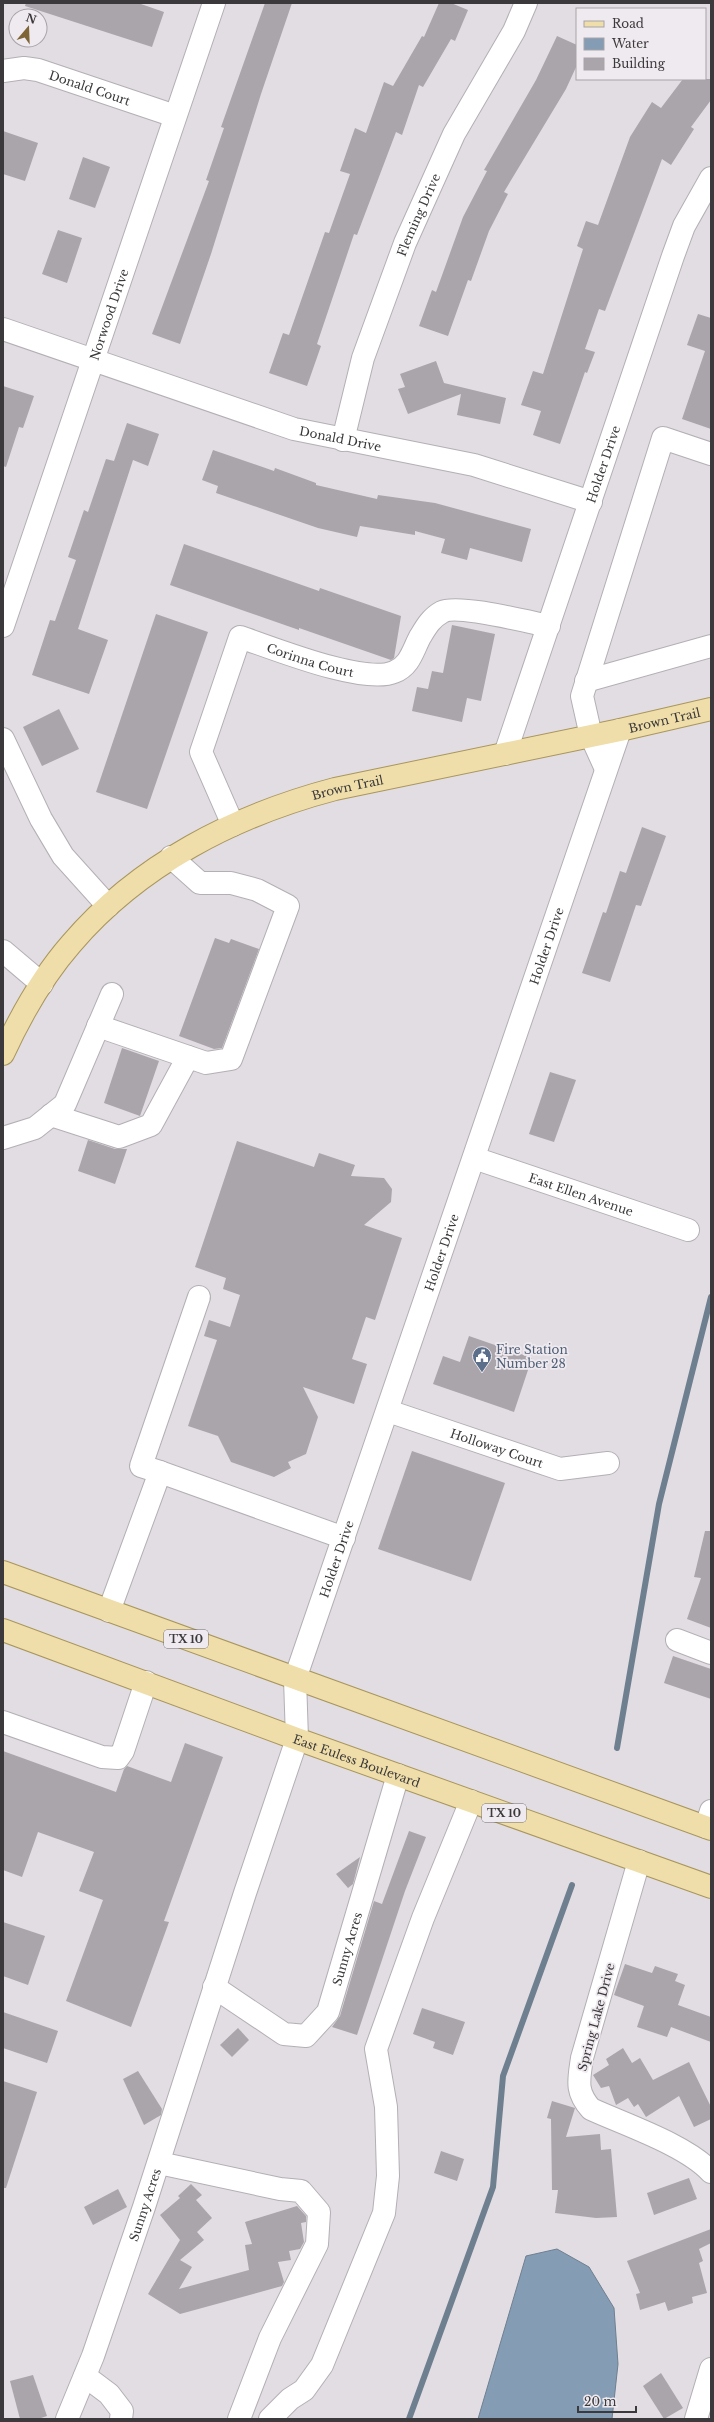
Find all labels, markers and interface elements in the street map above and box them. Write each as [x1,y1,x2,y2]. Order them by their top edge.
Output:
north arrow [8,8,48,48]
legend [576,8,706,80]
text: N [24,10,39,27]
text: Road [612,16,644,31]
text: Water [611,36,649,51]
text: Building [612,56,666,71]
street label: Donald Court [47,67,133,108]
street label: Fleming Drive [393,171,443,258]
street label: Norwood Drive [86,267,131,362]
street label: Donald Drive [298,423,383,454]
street label: Holder Drive [583,423,623,505]
street label: Corinna Court [265,640,355,680]
street label: Brown Trail [627,704,702,735]
street label: Brown Trail [310,772,385,803]
street label: Holder Drive [526,905,566,986]
street label: East Ellen Avenue [527,1170,635,1219]
street label: Holder Drive [421,1212,461,1293]
place label: Fire Station Number 28 [496,1342,568,1371]
public building icon: Fire Station Number 28 [471,1345,493,1373]
street label: Holloway Court [449,1425,546,1471]
street label: Holder Drive [316,1518,356,1600]
road number: TX 10 [164,1630,208,1648]
street label: East Euless Boulevard [291,1731,422,1790]
road number: TX 10 [482,1804,526,1822]
street label: Sunny Acres [329,1910,365,1987]
street label: Spring Lake Drive [574,1961,618,2073]
street label: Sunny Acres [125,2166,163,2243]
scale bar [578,2388,636,2414]
text: 20 m [584,2394,616,2409]

